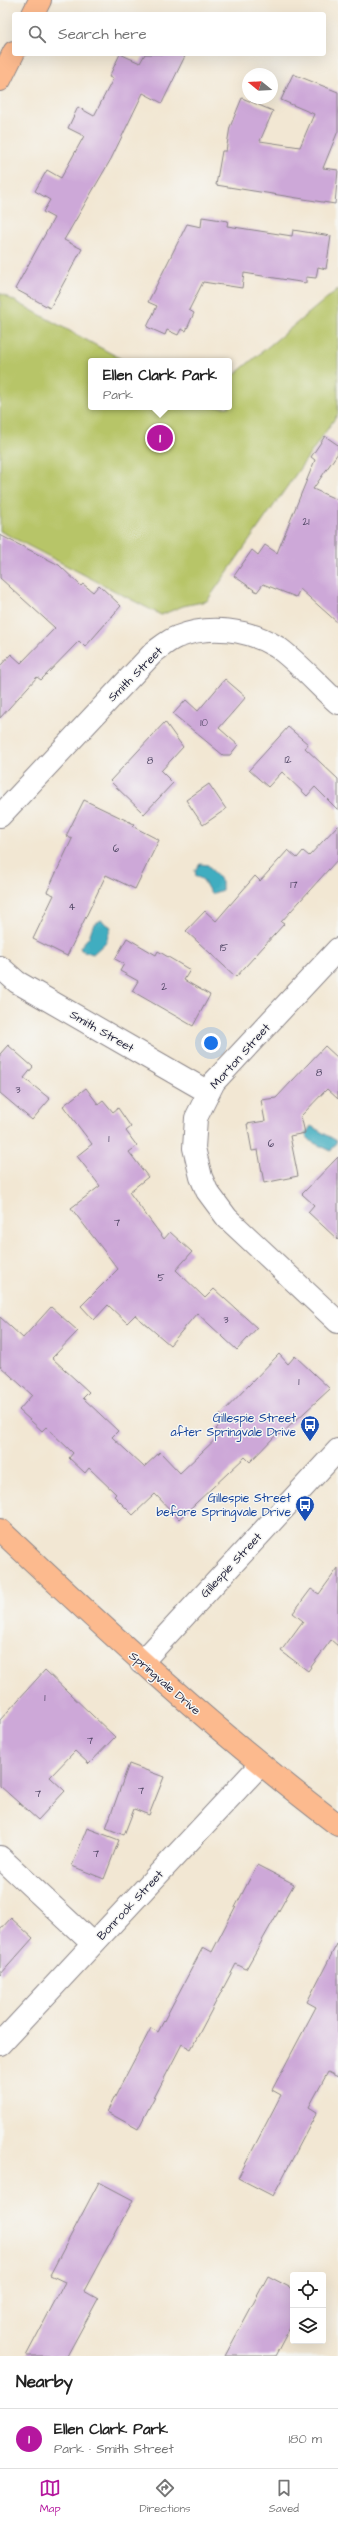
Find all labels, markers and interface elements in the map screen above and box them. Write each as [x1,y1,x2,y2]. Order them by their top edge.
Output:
search box [12,12,326,56]
icon: search [26,23,48,45]
text: Search here [58,24,147,45]
north arrow [242,68,278,104]
popup [88,358,232,410]
text: Ellen Clark Park [103,365,217,386]
text: Park [103,386,133,404]
pin: 1 [147,423,173,453]
house number: 21 [302,515,310,529]
street label: Smith Street [104,643,167,706]
house number: 10 [200,716,208,730]
house number: 12 [284,753,292,767]
house number: 8 [147,754,154,768]
house number: 6 [113,842,120,856]
house number: 17 [290,878,298,892]
house number: 4 [69,900,76,914]
house number: 15 [220,941,228,955]
house number: 2 [161,980,167,994]
street label: Smith Street [67,1006,137,1057]
street label: Morton Street [206,1020,274,1093]
your location [201,1033,221,1053]
house number: 8 [316,1066,323,1080]
house number: 3 [15,1083,21,1097]
house number: 1 [108,1132,110,1146]
house number: 6 [268,1137,275,1151]
house number: 7 [114,1216,120,1230]
house number: 5 [157,1271,165,1285]
house number: 3 [223,1313,229,1327]
house number: 1 [298,1375,300,1389]
place label: Gillespie Street after Springvale Drive [171,1410,297,1442]
bus stop icon: Gillespie Street after Springvale Drive [299,1414,321,1442]
place label: Gillespie Street before Springvale Drive [157,1490,292,1522]
bus stop icon: Gillespie Street before Springvale Drive [294,1494,316,1522]
street label: Gillespie Street [197,1529,266,1602]
street label: Springvale Drive [125,1648,204,1720]
house number: 1 [44,1691,46,1705]
house number: 7 [87,1734,93,1748]
house number: 7 [138,1784,144,1798]
house number: 7 [35,1787,41,1801]
house number: 7 [93,1847,99,1861]
street label: Bonrook Street [93,1866,168,1944]
map controls [290,2272,326,2344]
button: locate [290,2272,326,2308]
button: layers [290,2308,326,2344]
text: Nearby [16,2370,73,2394]
text: Ellen Clark Park [54,2419,168,2440]
text: 1 [28,2430,30,2448]
text: 180 m [288,2430,322,2448]
text: Park · Smith Street [54,2440,174,2458]
tab: Map [39,2477,61,2516]
tab: Directions [139,2477,191,2516]
tab: Saved [269,2477,299,2516]

